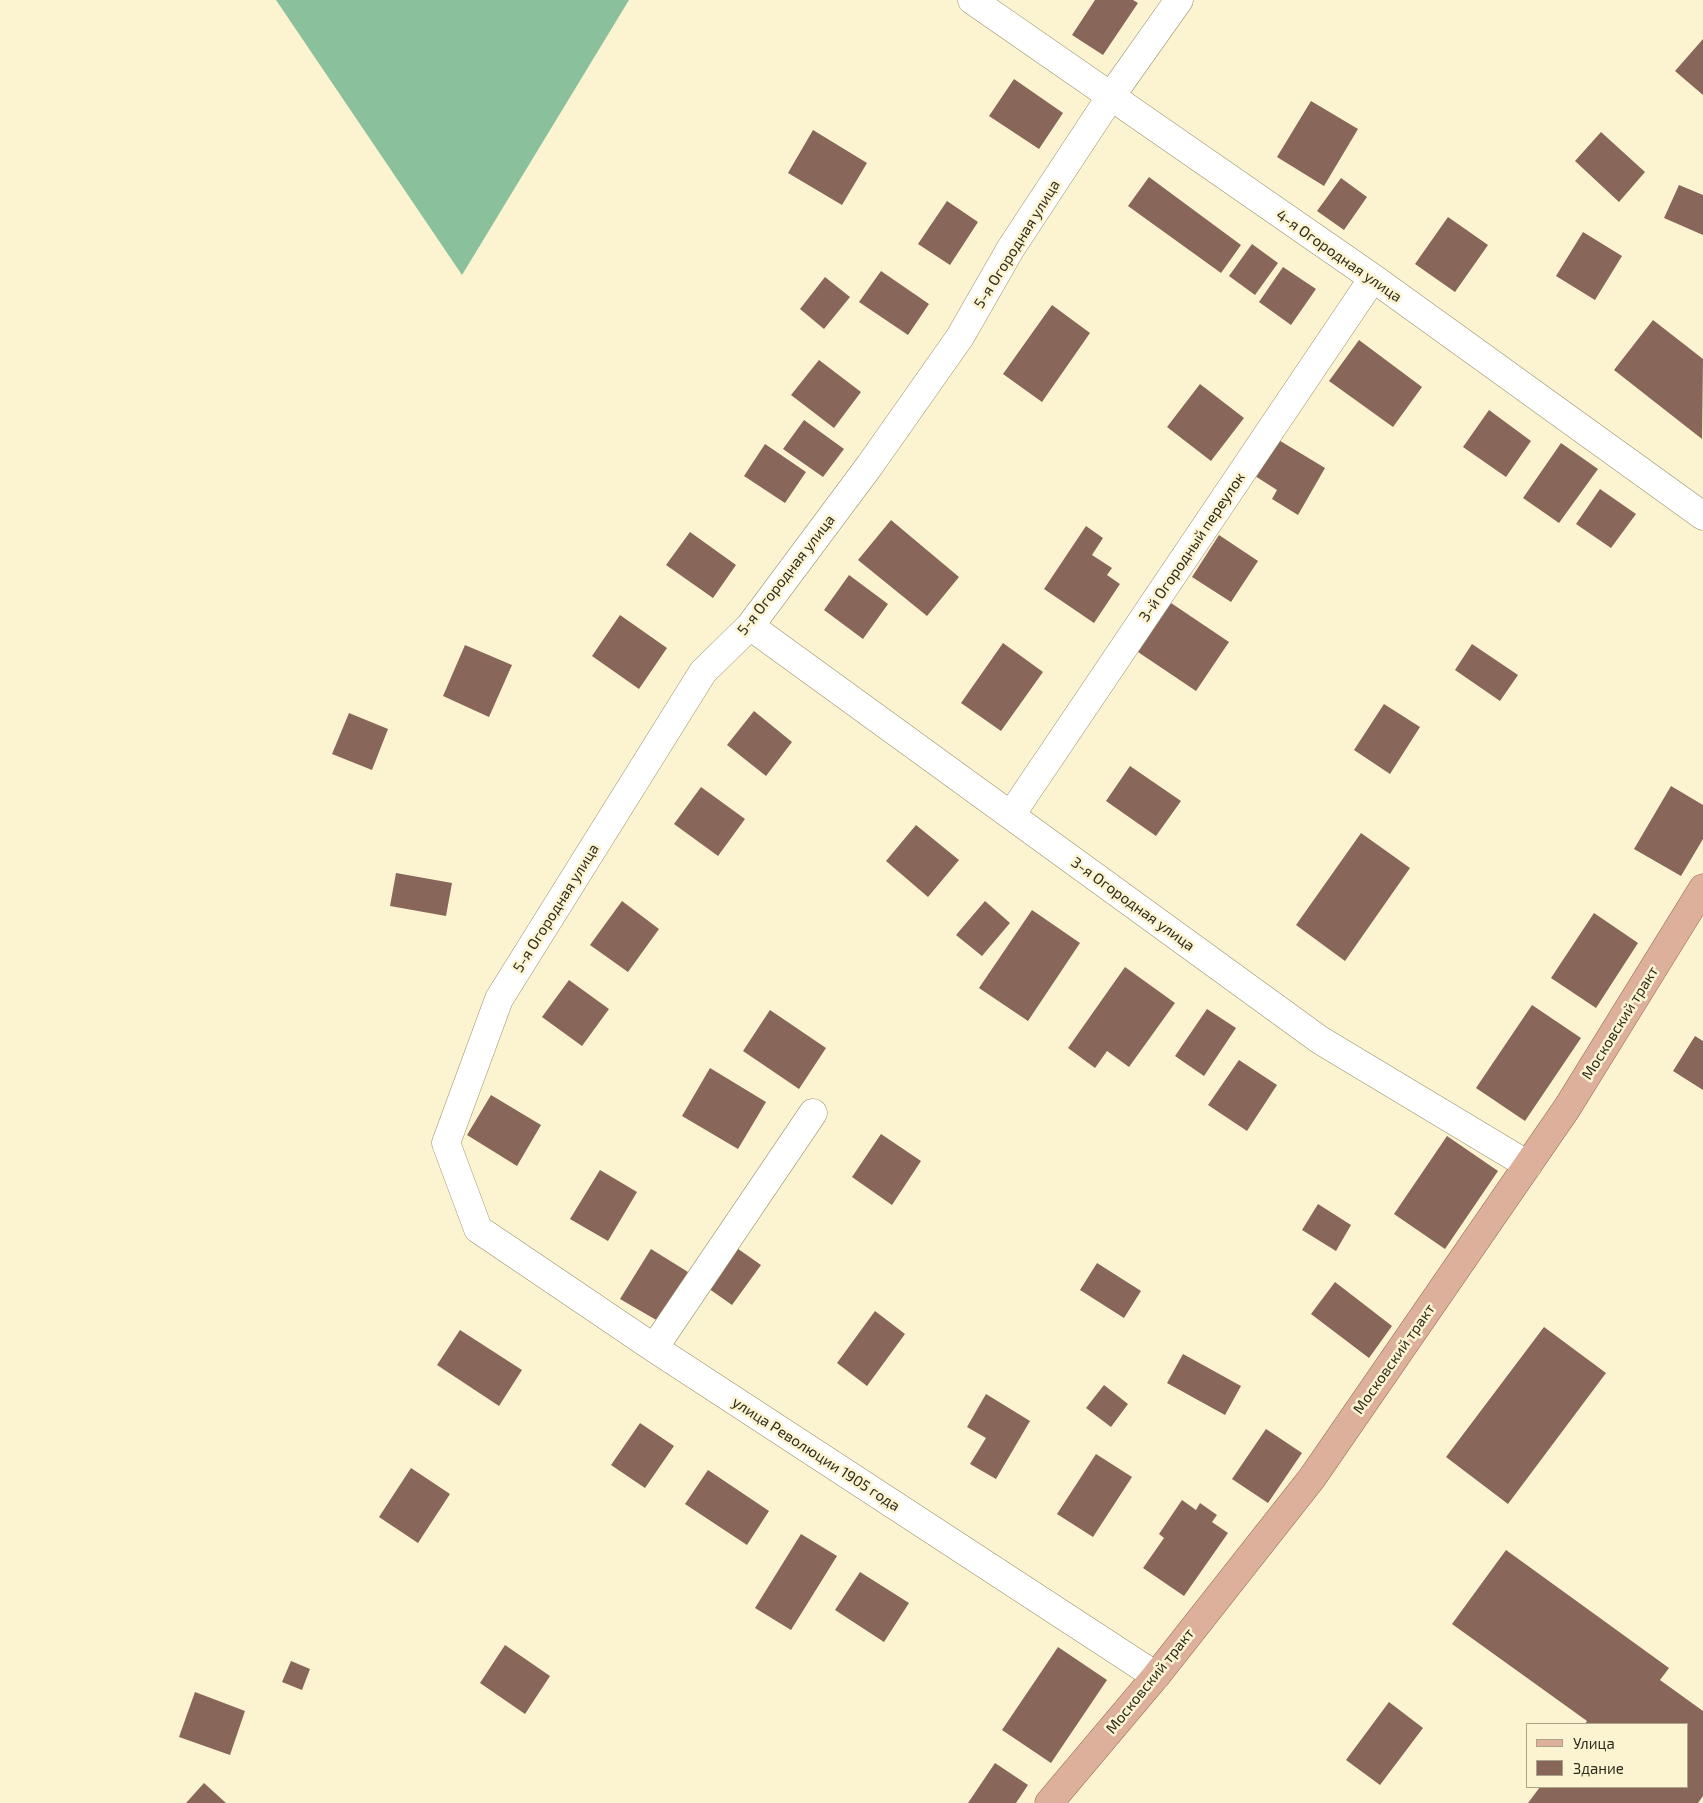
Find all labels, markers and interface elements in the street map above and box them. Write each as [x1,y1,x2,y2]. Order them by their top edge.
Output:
street label: 5-я Огородная улица [970,176,1064,312]
street label: 4-я Огородная улица [1273,206,1405,306]
street label: 3-й Огородный переулок [1135,469,1249,625]
street label: 5-я Огородная улица [733,511,839,639]
street label: 5-я Огородная улица [509,840,603,976]
street label: 3-я Огородная улица [1068,853,1198,955]
street label: Московский тракт [1578,963,1662,1083]
street label: Московский тракт [1349,1301,1439,1417]
street label: улица Революции 1905 года [729,1393,903,1515]
street label: Московский тракт [1102,1625,1198,1737]
legend [1526,1723,1688,1788]
text: Улица [1573,1734,1615,1752]
text: Здание [1573,1759,1624,1777]

